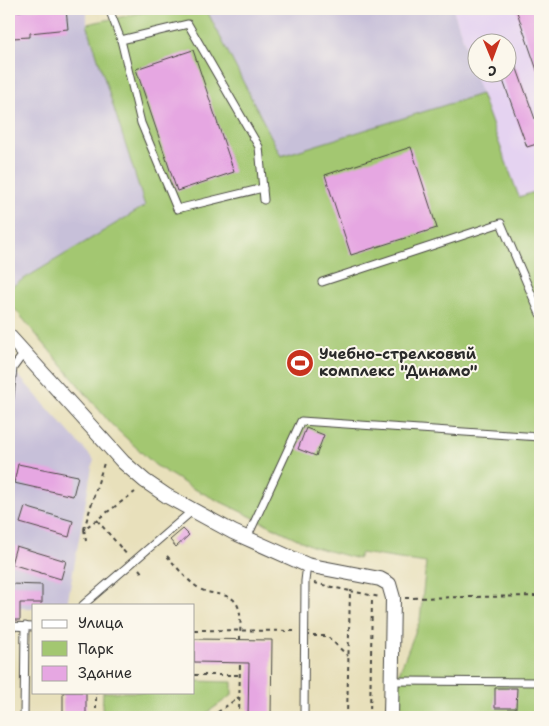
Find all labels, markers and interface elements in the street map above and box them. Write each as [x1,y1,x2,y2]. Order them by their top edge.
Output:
north arrow [466,32,516,82]
text: С [488,62,497,80]
place label: Учебно-стрелковый комплекс "Динамо" [319,344,478,381]
sports icon: Учебно-стрелковый комплекс "Динамо" [285,348,315,378]
legend [32,604,195,694]
text: Улица [78,613,124,633]
text: Парк [78,639,114,659]
text: Здание [78,663,132,683]

